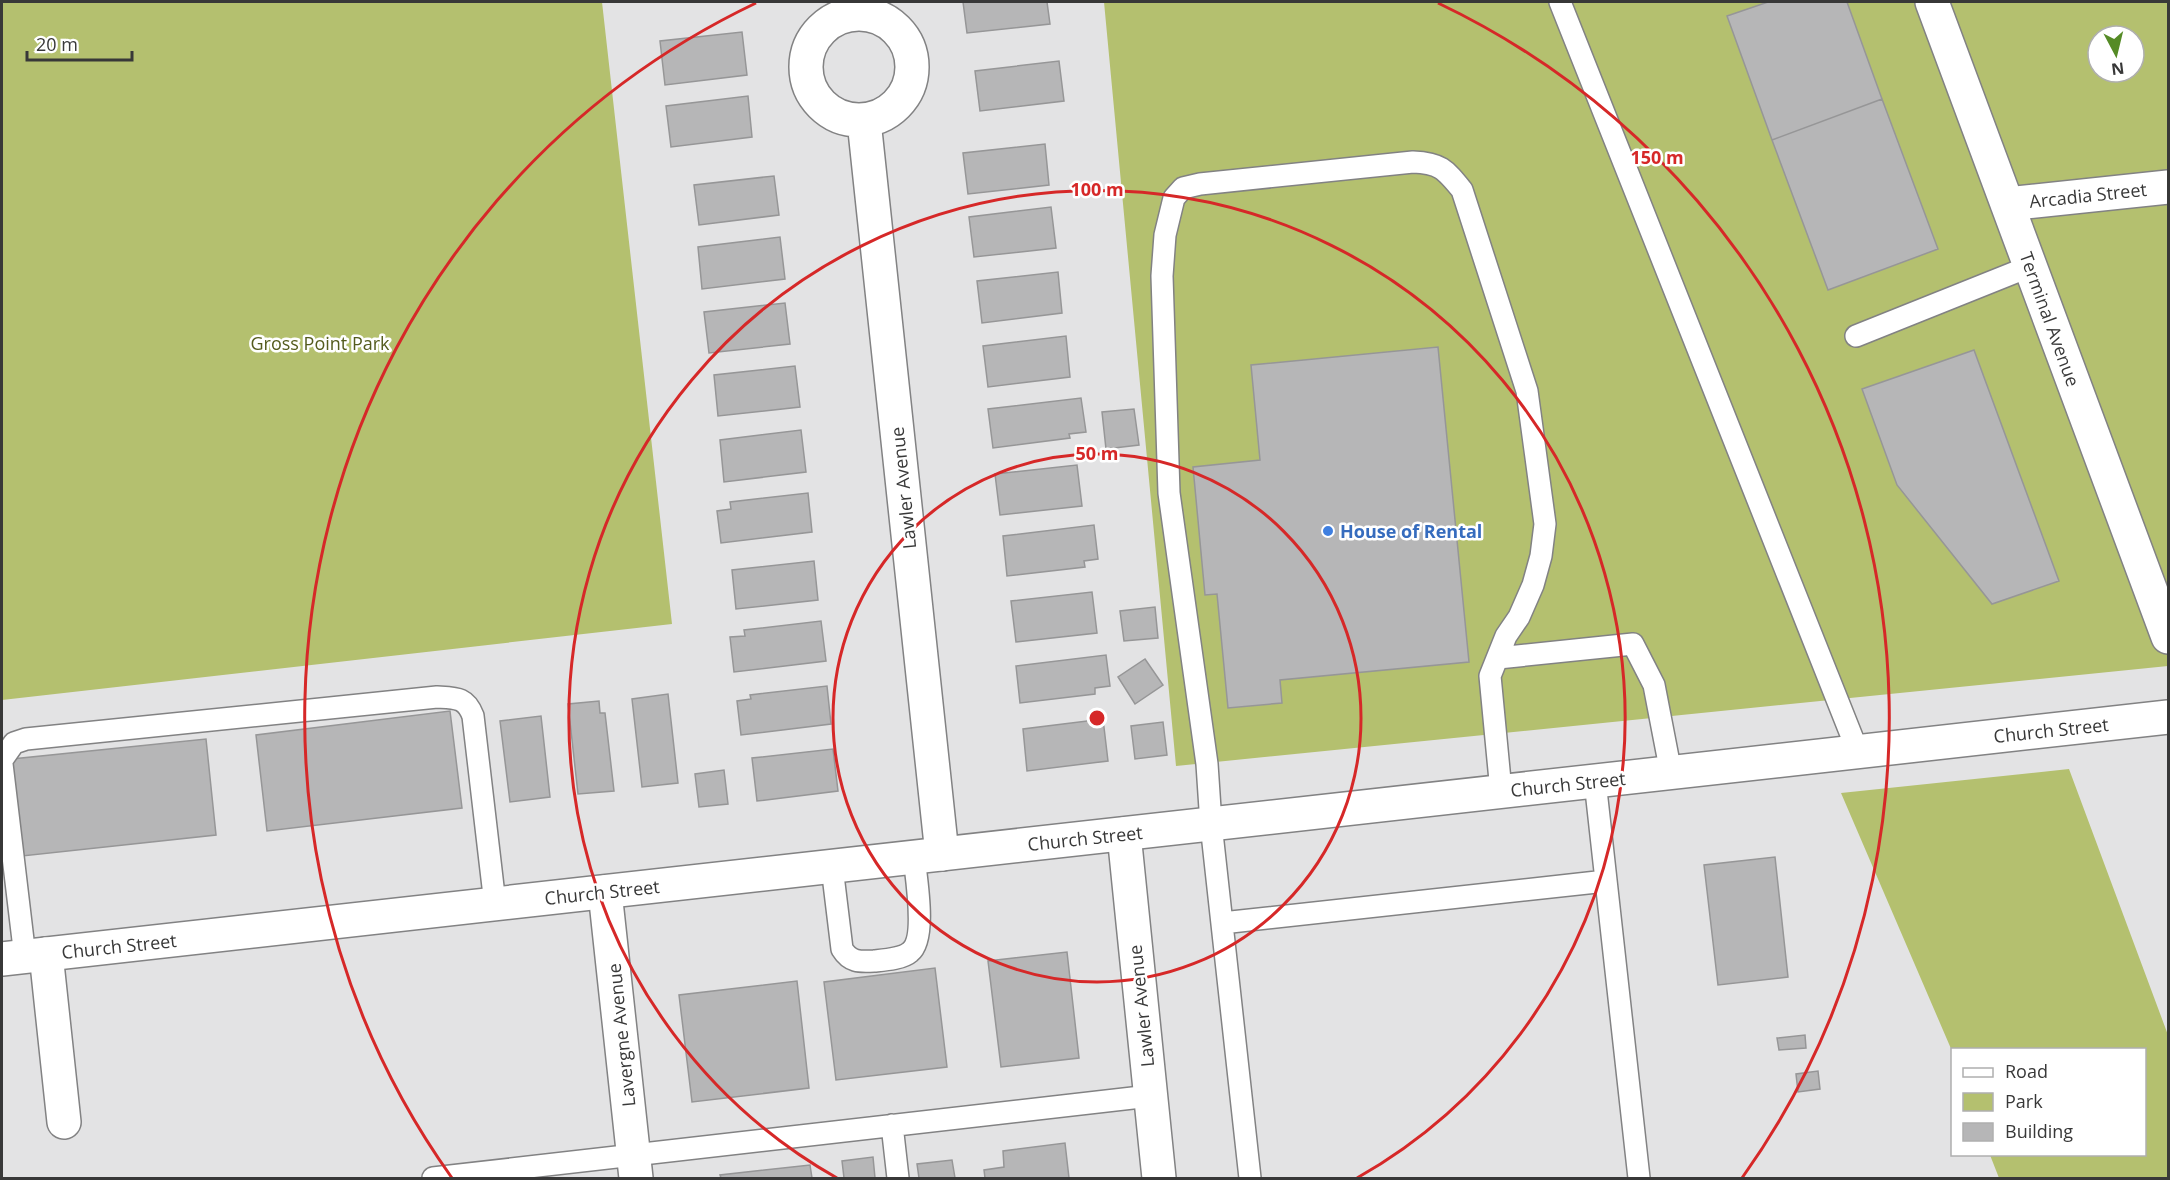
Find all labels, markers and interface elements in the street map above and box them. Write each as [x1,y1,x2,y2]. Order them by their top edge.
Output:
scale bar [27,24,132,62]
north arrow [2086,24,2146,84]
text: 20 m [36,32,78,56]
text: N [2110,57,2126,81]
text: 150 m [1630,145,1684,169]
text: 100 m [1070,177,1124,201]
street label: Arcadia Street [2028,177,2148,213]
street label: Terminal Avenue [2015,248,2085,390]
park label: Gross Point Park [250,331,390,355]
street label: Lawler Avenue [885,426,921,550]
text: 50 m [1076,441,1118,465]
place label: House of Rental [1340,519,1482,543]
marker: House of Rental [1321,524,1335,538]
centre of rings [1087,708,1107,728]
street label: Church Street [1992,712,2110,748]
street label: Church Street [1509,766,1627,802]
street label: Church Street [1026,820,1144,856]
street label: Church Street [543,874,661,910]
street label: Church Street [60,928,178,964]
street label: Lawler Avenue [1123,944,1159,1068]
street label: Lavergne Avenue [602,962,640,1108]
legend [1951,1048,2146,1156]
text: Road [2005,1059,2048,1083]
text: Park [2005,1089,2043,1113]
text: Building [2005,1119,2073,1143]

